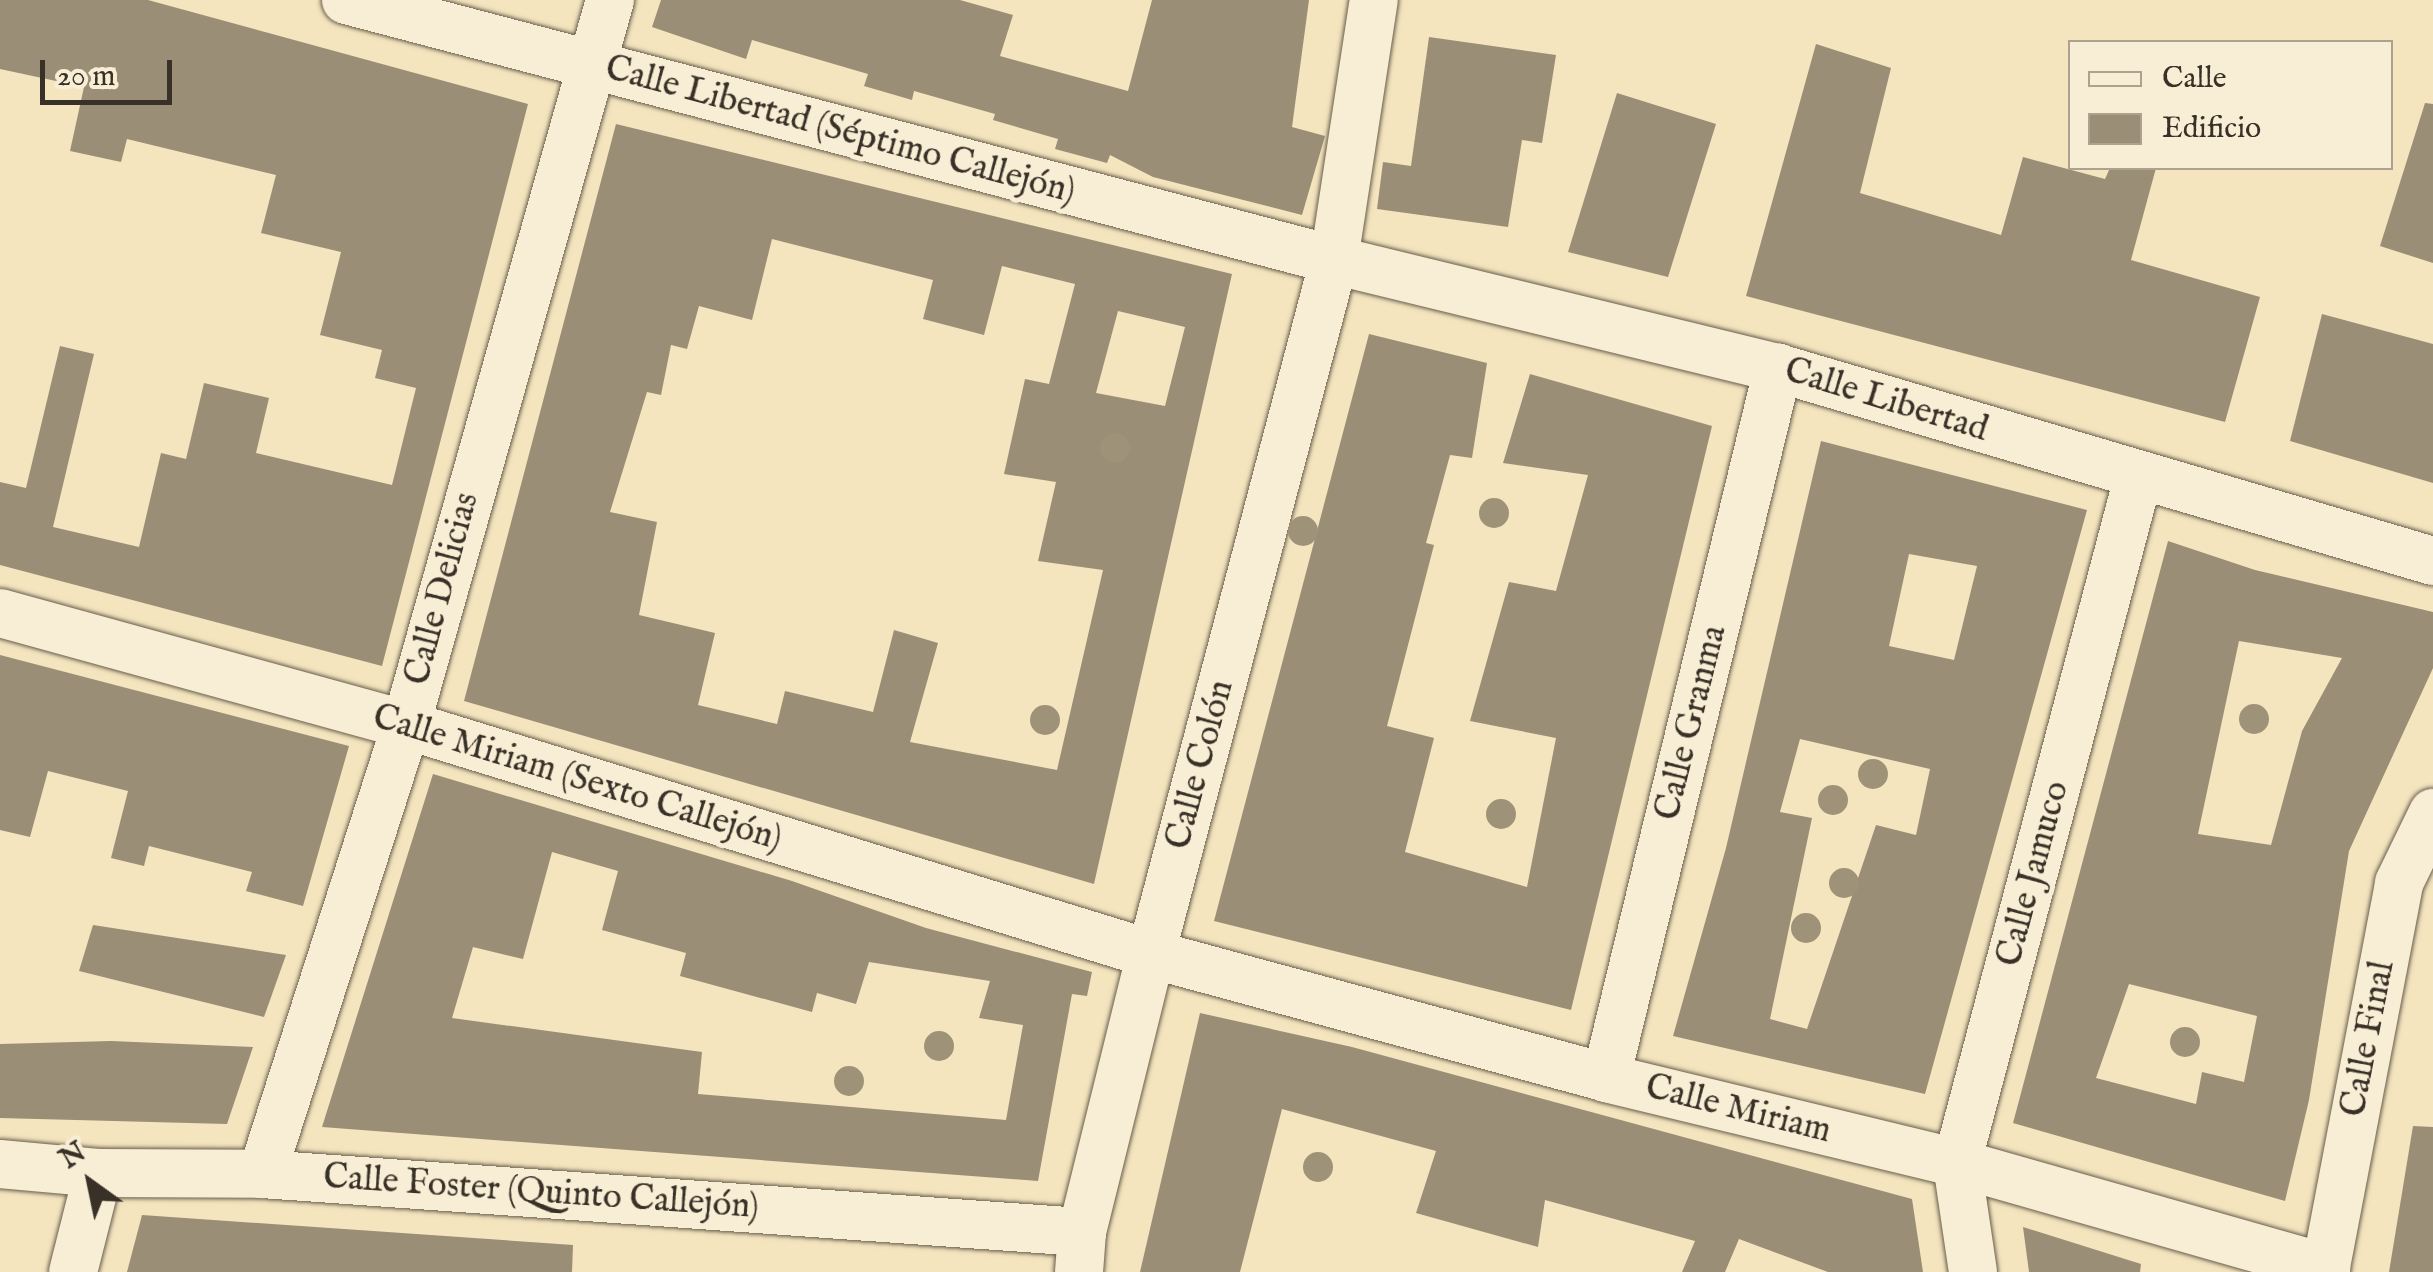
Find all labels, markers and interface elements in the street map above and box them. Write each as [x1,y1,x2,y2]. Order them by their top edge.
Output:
scale bar [45,40,178,102]
legend [2068,40,2393,170]
street label: Calle Libertad (Séptimo Callejón) [601,48,1079,214]
text: 20 m [57,58,116,96]
text: Calle [2162,60,2226,98]
text: Edificio [2162,110,2261,148]
street label: Calle Libertad [1779,350,1993,452]
street label: Calle Delicias [397,488,489,690]
street label: Calle Granma [1647,621,1737,825]
street label: Calle Colón [1158,676,1244,854]
street label: Calle Miriam (Sexto Callejón) [367,697,787,861]
street label: Calle Jamuco [1989,777,2079,971]
street label: Calle Final [2333,958,2405,1120]
street label: Calle Miriam [1641,1067,1835,1153]
north arrow [40,1132,140,1232]
text: N [54,1135,93,1178]
street label: Calle Foster (Quinto Callejón) [322,1157,760,1229]

